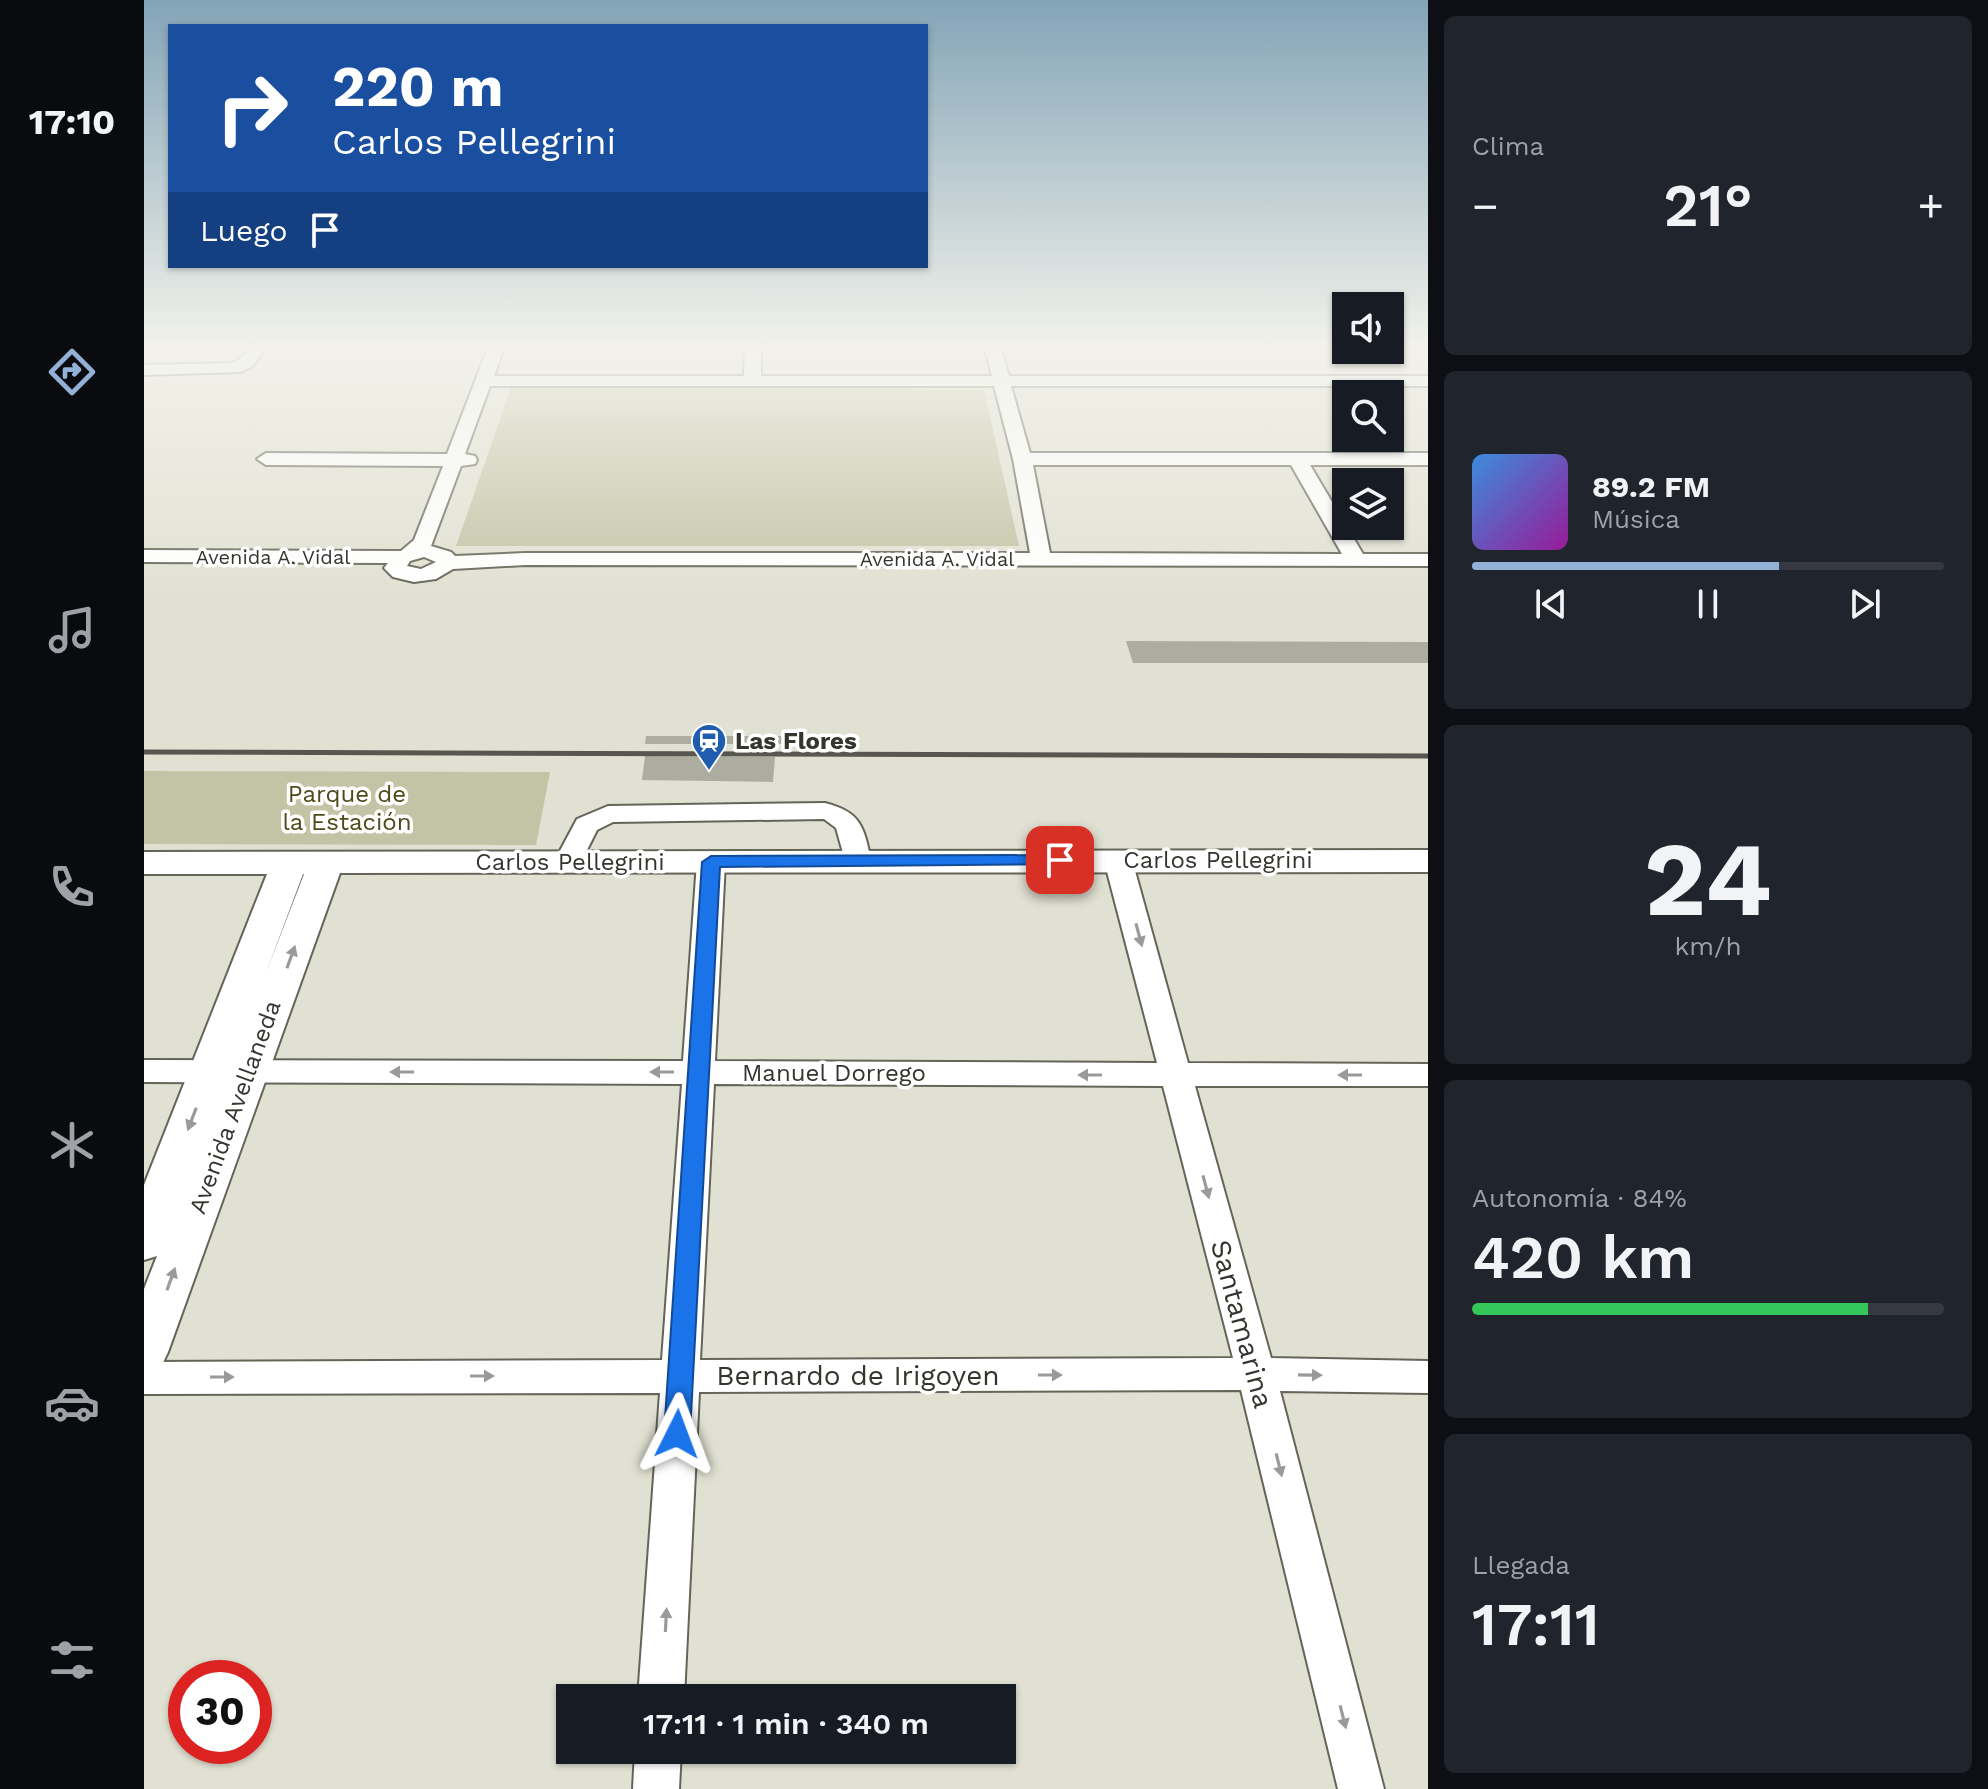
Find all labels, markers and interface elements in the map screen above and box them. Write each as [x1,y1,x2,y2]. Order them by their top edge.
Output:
text: 220 m [332,54,504,120]
icon: right [200,56,304,160]
text: 17:10 [29,101,115,143]
text: Carlos Pellegrini [332,121,616,163]
text: Clima [1472,131,1544,161]
text: 21° [1663,170,1753,241]
text: − [1472,180,1499,232]
text: + [1917,180,1944,232]
icon: arrive [303,208,347,252]
text: Luego [200,213,287,248]
map controls [1332,292,1404,540]
button: sound [1332,292,1404,364]
icon: directions [44,344,100,400]
button: search [1332,380,1404,452]
button: layers [1332,468,1404,540]
text: 89.2 FM [1592,469,1710,504]
text: Música [1592,504,1680,534]
street label: Avenida A. Vidal [196,545,350,569]
street label: Avenida A. Vidal [860,547,1014,571]
icon: previous [1529,582,1573,626]
icon: pause [1686,582,1730,626]
icon: next [1843,582,1887,626]
icon: music [44,602,100,658]
station icon: Las Flores [690,722,728,772]
place label: Las Flores [735,727,857,755]
park label: Parque de la Estación [282,780,412,836]
text: 24 [1644,818,1772,940]
pin [1026,826,1094,894]
icon: arrive [1038,838,1082,882]
street label: Carlos Pellegrini [1123,846,1313,874]
street label: Carlos Pellegrini [475,848,665,876]
icon: phone [44,859,100,915]
one-way arrow [1133,923,1145,948]
text: km/h [1675,931,1741,961]
one-way arrow [285,945,297,969]
street label: Avenida Avellaneda [183,997,287,1217]
street label: Manuel Dorrego [742,1059,926,1087]
one-way arrow [389,1065,414,1078]
one-way arrow [649,1066,674,1078]
one-way arrow [1077,1069,1102,1081]
one-way arrow [1337,1069,1362,1081]
one-way arrow [185,1107,198,1131]
icon: climate [44,1117,100,1173]
one-way arrow [1200,1174,1212,1199]
text: Autonomía · 84% [1472,1183,1687,1213]
text: 420 km [1472,1222,1694,1293]
street label: Santamarina [1204,1236,1280,1412]
one-way arrow [165,1267,178,1291]
street label: Bernardo de Irigoyen [716,1359,1000,1392]
one-way arrow [1038,1369,1063,1381]
one-way arrow [1298,1369,1323,1381]
one-way arrow [470,1370,495,1382]
one-way arrow [210,1371,235,1383]
icon: car [44,1375,100,1431]
position arrow [635,1392,719,1476]
one-way arrow [1273,1453,1285,1478]
text: Llegada [1472,1550,1570,1580]
text: 17:11 [1472,1589,1600,1660]
one-way arrow [660,1607,673,1632]
icon: filters [44,1632,100,1688]
speed limit sign: 30 [168,1660,272,1764]
one-way arrow [1337,1705,1349,1730]
text: 17:11 · 1 min · 340 m [643,1706,929,1741]

